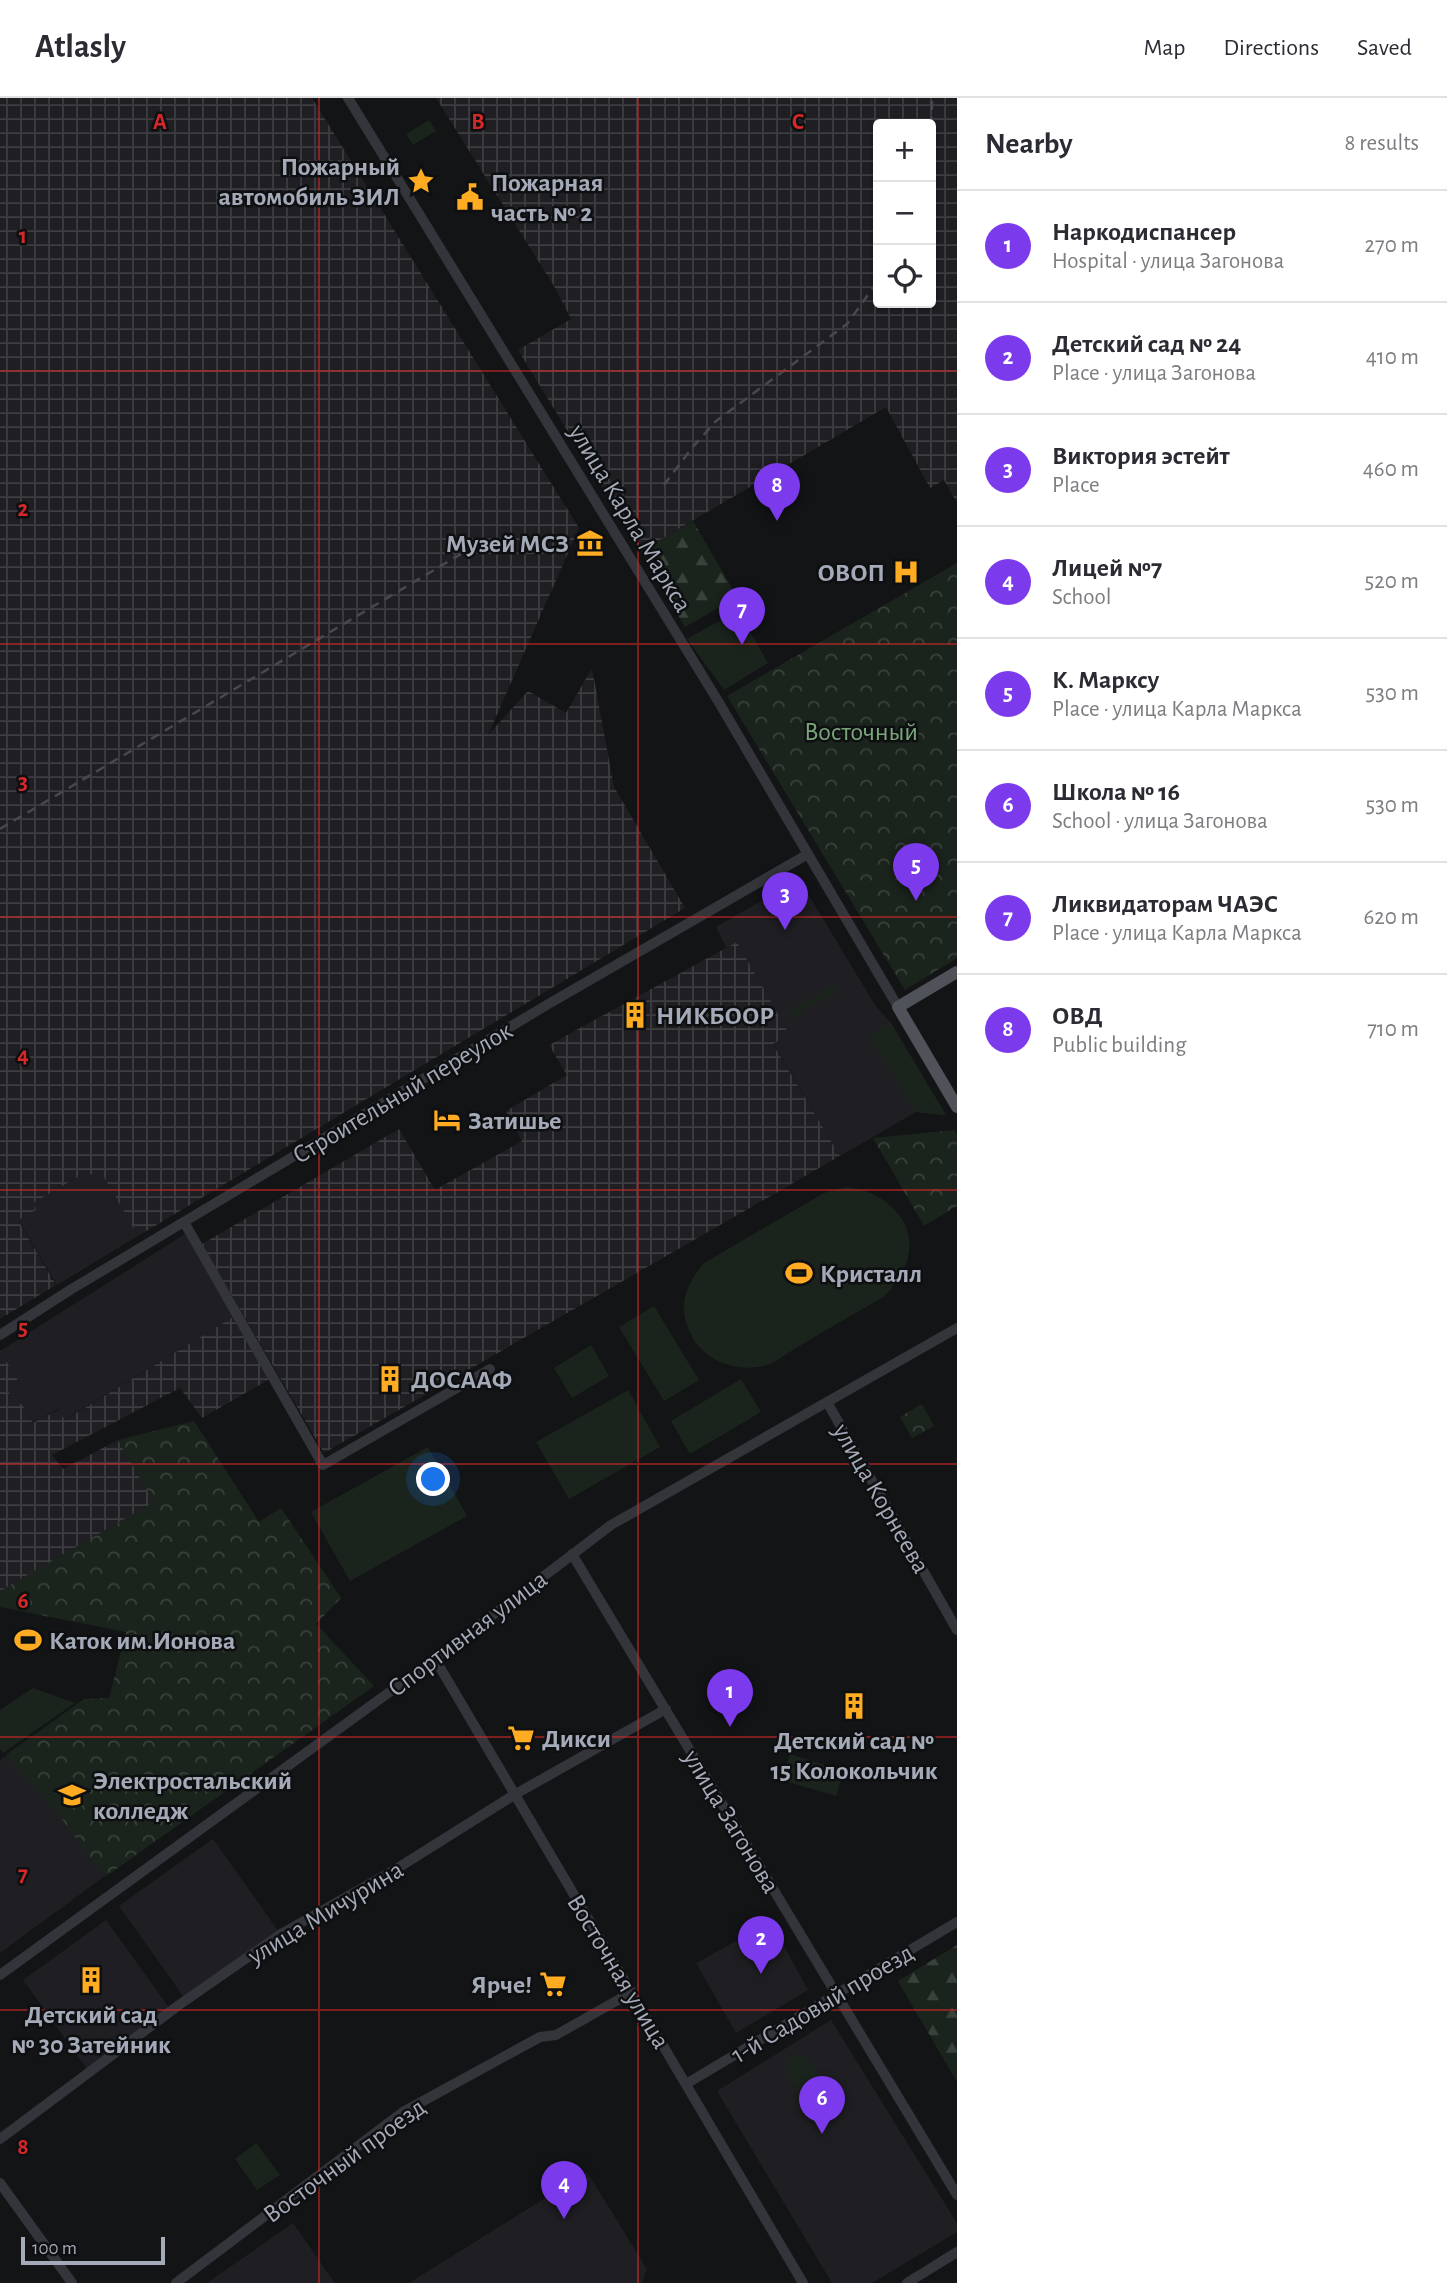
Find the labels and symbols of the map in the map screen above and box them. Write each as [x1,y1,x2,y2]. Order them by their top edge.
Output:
text: A [153,111,167,134]
text: B [471,111,485,134]
text: C [792,111,804,134]
place label: Пожарный автомобиль ЗИЛ [219,154,400,210]
place icon: Пожарный автомобиль ЗИЛ [406,166,436,196]
place label: Пожарная часть № 2 [491,170,603,226]
public building icon: Пожарная часть № 2 [455,182,485,212]
text: 1 [19,225,27,248]
street label: улица Карла Маркса [563,419,696,617]
pin: 8 [754,463,800,521]
text: 2 [18,498,29,521]
museum icon: Музей МСЗ [575,528,605,558]
place label: Музей МСЗ [446,531,569,557]
hospital icon: ОВОП [891,557,921,587]
place label: ОВОП [817,560,885,586]
pin: 7 [719,587,765,645]
park label: Восточный [804,719,918,745]
text: 3 [18,771,28,794]
pin: 5 [893,843,939,901]
pin: 3 [762,872,808,930]
building icon: НИКБООР [620,1000,650,1030]
place label: НИКБООР [656,1003,774,1029]
street label: Строительный переулок [288,1017,517,1169]
text: 4 [17,1044,29,1067]
hotel icon: Затишье [432,1105,462,1135]
place label: Затишье [468,1108,562,1134]
sports icon: Кристалл [784,1258,814,1288]
place label: Кристалл [820,1261,922,1287]
text: 5 [18,1317,28,1340]
building icon: ДОСААФ [375,1364,405,1394]
place label: ДОСААФ [411,1367,512,1393]
street label: улица Корнеева [827,1418,934,1578]
your location [416,1462,450,1496]
street label: Спортивная улица [383,1566,552,1702]
text: 6 [17,1590,29,1613]
sports icon: Каток им.Ионова [13,1625,43,1655]
place label: Каток им.Ионова [49,1628,235,1654]
pin: 1 [707,1669,753,1727]
building icon: Детский сад № 15 Колокольчик [839,1691,869,1721]
supermarket icon: Дикси [506,1723,536,1753]
place label: Дикси [542,1726,611,1752]
place label: Детский сад № 15 Колокольчик [770,1728,938,1784]
street label: улица Загонова [678,1745,784,1898]
place label: Электростальский колледж [93,1768,292,1824]
school or university icon: Электростальский колледж [57,1780,87,1810]
street label: улица Мичурина [242,1856,408,1970]
text: 7 [18,1863,28,1886]
street label: Восточная улица [562,1890,674,2053]
pin: 2 [738,1916,784,1974]
street label: 1-й Садовый проезд [727,1939,918,2068]
building icon: Детский сад № 30 Затейник [76,1965,106,1995]
supermarket icon: Ярче! [538,1969,568,1999]
place label: Ярче! [471,1972,532,1998]
place label: Детский сад № 30 Затейник [11,2002,171,2058]
pin: 6 [799,2076,845,2134]
street label: Восточный проезд [259,2093,430,2228]
text: 8 [17,2136,29,2159]
pin: 4 [541,2161,587,2219]
scale bar [21,2234,164,2266]

